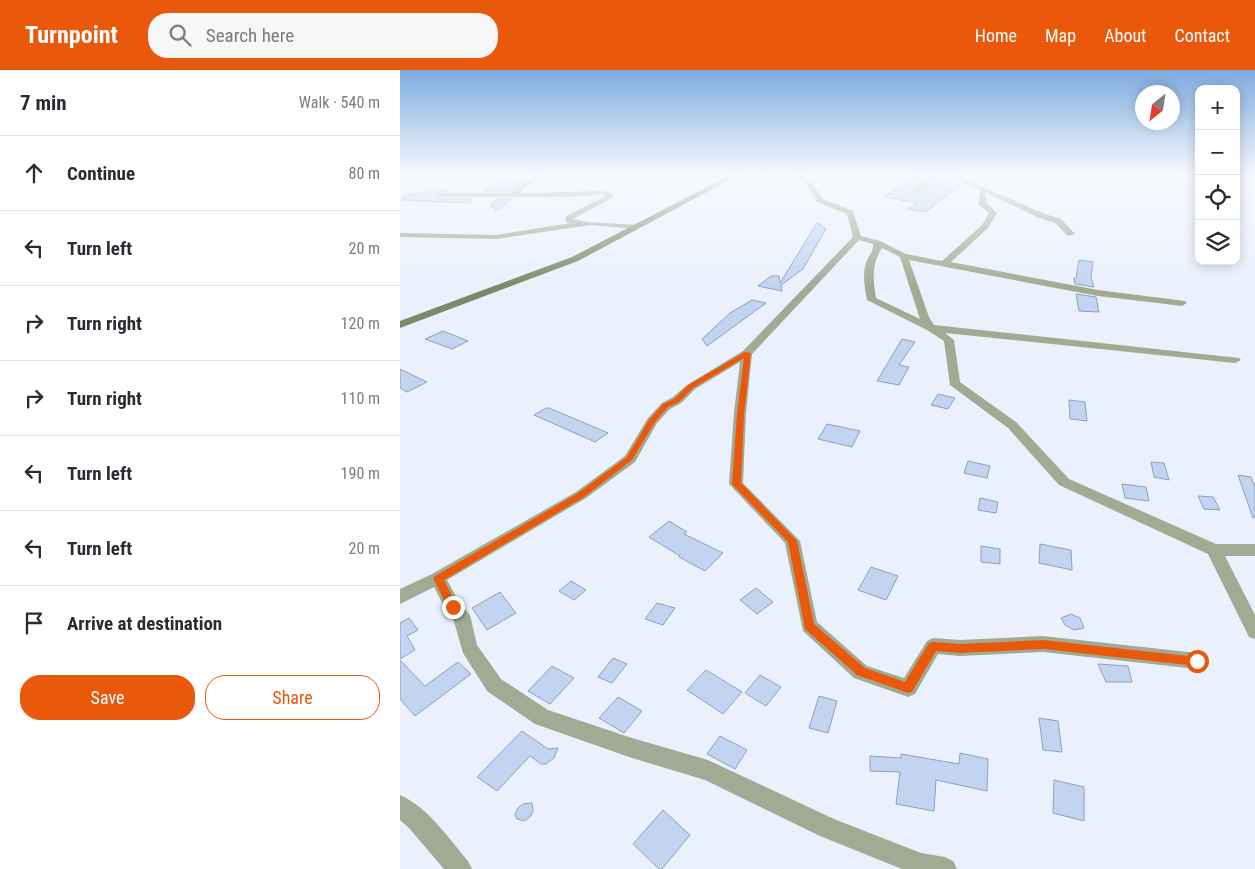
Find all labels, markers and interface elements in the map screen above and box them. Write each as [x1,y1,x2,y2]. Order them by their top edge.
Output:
search box [148,13,498,58]
text: Turnpoint [25,21,118,49]
icon: search [166,21,194,49]
text: Search here [206,24,294,47]
text: Home [975,25,1017,46]
text: Map [1045,25,1076,46]
text: About [1104,25,1146,46]
text: Contact [1174,25,1230,46]
north arrow [1135,85,1180,130]
map controls [1195,85,1240,265]
button: + [1195,85,1240,130]
text: 7 min [20,91,67,115]
text: Walk · 540 m [299,93,380,112]
button: − [1195,130,1240,175]
icon: ahead [20,159,48,187]
text: Continue [67,162,135,185]
text: 80 m [348,164,380,183]
button: locate [1195,175,1240,220]
button: layers [1195,220,1240,265]
icon: left [20,234,48,262]
text: Turn left [67,237,132,260]
text: 20 m [348,239,380,258]
icon: right [20,309,48,337]
text: Turn right [67,312,142,335]
text: 120 m [341,314,380,333]
icon: right [20,384,48,412]
text: Turn right [67,387,142,410]
text: 110 m [341,389,380,408]
icon: left [20,459,48,487]
text: Turn left [67,462,132,485]
text: 190 m [341,464,380,483]
icon: left [20,534,48,562]
text: Turn left [67,537,132,560]
text: 20 m [348,539,380,558]
route end [442,596,465,619]
icon: arrive [20,609,48,637]
text: Arrive at destination [67,612,222,635]
route start [1186,650,1209,673]
button: Save [20,675,195,720]
button: Share [205,675,380,720]

